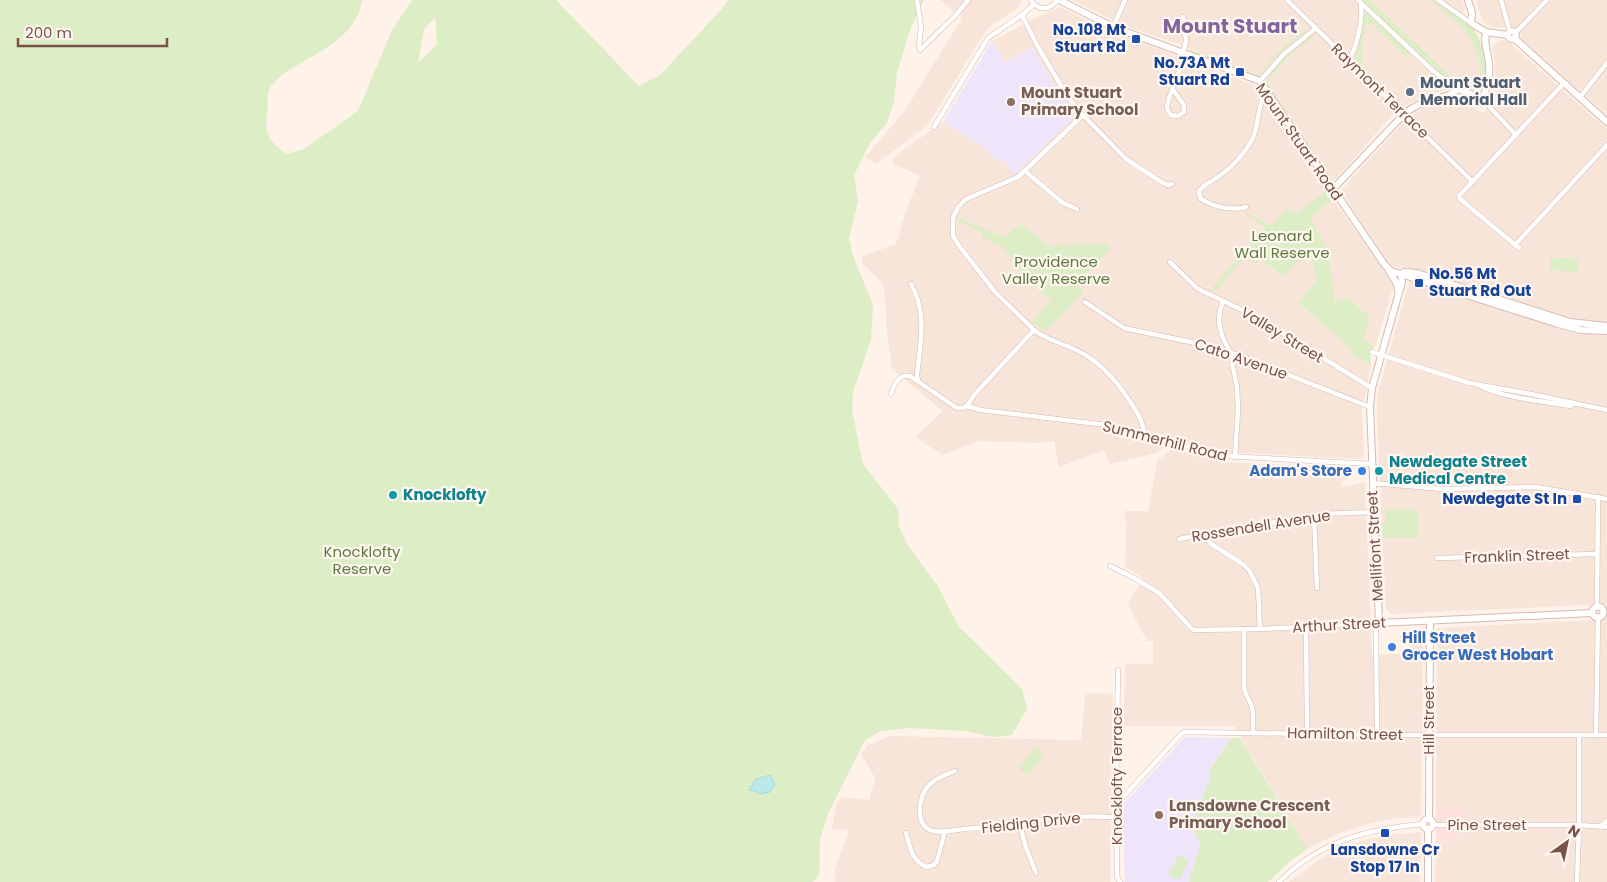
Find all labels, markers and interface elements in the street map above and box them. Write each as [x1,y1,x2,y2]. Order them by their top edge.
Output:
district label: Mount Stuart [1163,12,1297,40]
scale bar [18,15,166,47]
place label: No.108 Mt Stuart Rd [1053,19,1126,57]
text: 200 m [25,22,72,43]
marker: No.108 Mt Stuart Rd [1130,33,1142,45]
street label: Raymont Terrace [1327,38,1434,143]
place label: No.73A Mt Stuart Rd [1154,52,1230,90]
marker: No.73A Mt Stuart Rd [1234,66,1246,78]
place label: Mount Stuart Memorial Hall [1420,72,1527,110]
street label: Mount Stuart Road [1251,79,1348,205]
place label: Mount Stuart Primary School [1021,82,1138,120]
marker: Mount Stuart Memorial Hall [1404,86,1416,98]
marker: Mount Stuart Primary School [1005,96,1017,108]
park label: Leonard Wall Reserve [1234,225,1330,263]
park label: Providence Valley Reserve [1002,251,1110,289]
place label: No.56 Mt Stuart Rd Out [1429,263,1531,301]
marker: No.56 Mt Stuart Rd Out [1413,277,1425,289]
street label: Valley Street [1237,302,1328,368]
street label: Cato Avenue [1192,333,1290,384]
street label: Summerhill Road [1101,415,1230,466]
place label: Newdegate Street Medical Centre [1389,451,1527,489]
place label: Adam's Store [1249,460,1352,481]
marker: Adam's Store [1356,465,1368,477]
marker: Newdegate Street Medical Centre [1373,465,1385,477]
place label: Knocklofty [403,484,487,505]
place label: Newdegate St In [1442,488,1567,509]
marker: Knocklofty [387,489,399,501]
street label: Mellifont Street [1361,490,1388,602]
marker: Newdegate St In [1571,493,1583,505]
street label: Rossendell Avenue [1190,504,1332,547]
park label: Knocklofty Reserve [323,541,401,579]
street label: Franklin Street [1464,543,1570,568]
street label: Arthur Street [1292,612,1386,637]
place label: Hill Street Grocer West Hobart [1402,627,1553,665]
marker: Hill Street Grocer West Hobart [1386,641,1398,653]
street label: Hill Street [1418,685,1439,755]
street label: Knocklofty Terrace [1106,707,1127,845]
street label: Hamilton Street [1287,722,1403,745]
place label: Lansdowne Crescent Primary School [1169,795,1330,833]
street label: Fielding Drive [980,807,1081,838]
marker: Lansdowne Crescent Primary School [1153,809,1165,821]
street label: Pine Street [1447,814,1527,835]
north arrow [1542,817,1592,867]
text: N [1564,820,1584,842]
marker: Lansdowne Cr Stop 17 In [1379,827,1391,839]
place label: Lansdowne Cr Stop 17 In [1331,839,1440,877]

